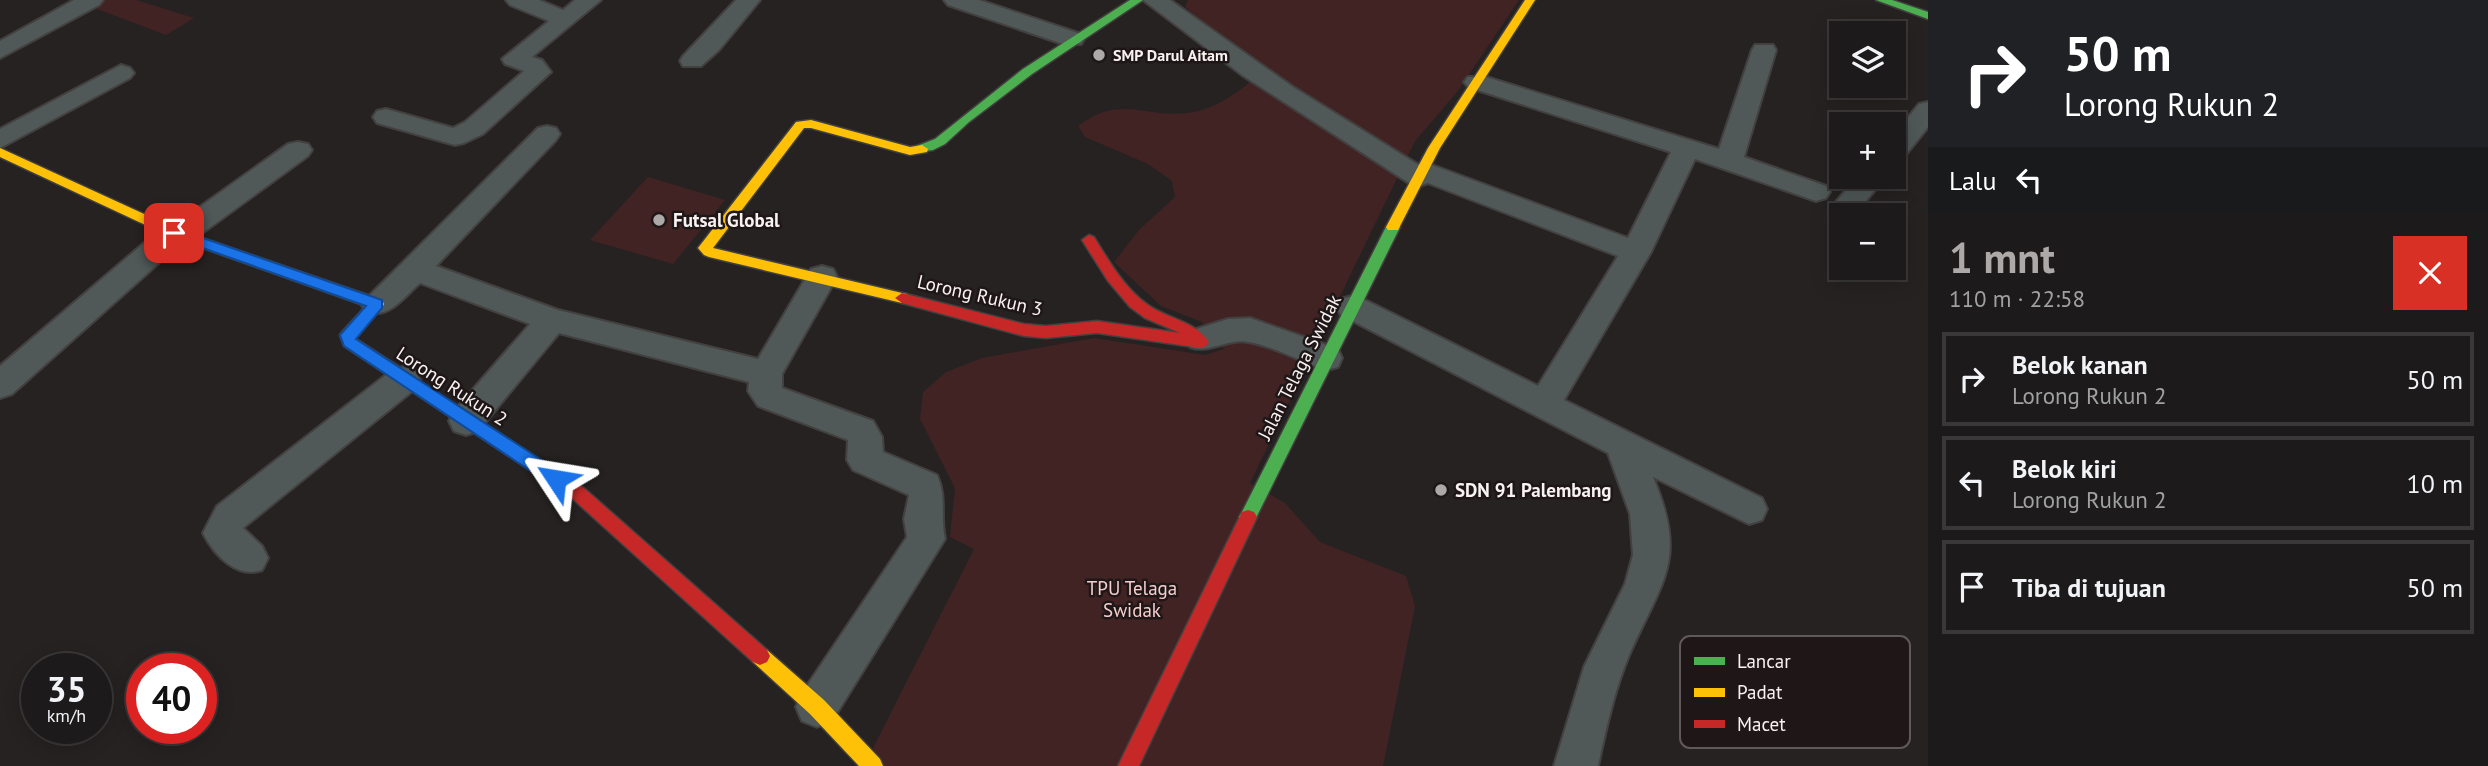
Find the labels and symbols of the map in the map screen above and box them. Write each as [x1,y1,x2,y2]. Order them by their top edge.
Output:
place label: SMP Darul Aitam [1113,45,1228,65]
marker: SMP Darul Aitam [1091,47,1107,63]
pin [144,203,204,263]
place label: Futsal Global [673,208,780,232]
marker: Futsal Global [651,212,667,228]
street label: Lorong Rukun 3 [915,269,1045,321]
street label: Jalan Telaga Swidak [1252,290,1346,445]
street label: Lorong Rukun 2 [392,341,512,431]
position arrow [519,442,593,516]
place label: SDN 91 Palembang [1455,478,1611,502]
marker: SDN 91 Palembang [1433,482,1449,498]
park label: TPU Telaga Swidak [1087,576,1177,622]
legend [1680,636,1910,748]
text: Lancar [1737,649,1791,673]
speed limit sign: 40 [126,653,217,744]
text: Padat [1737,680,1783,704]
text: Macet [1737,712,1786,736]

